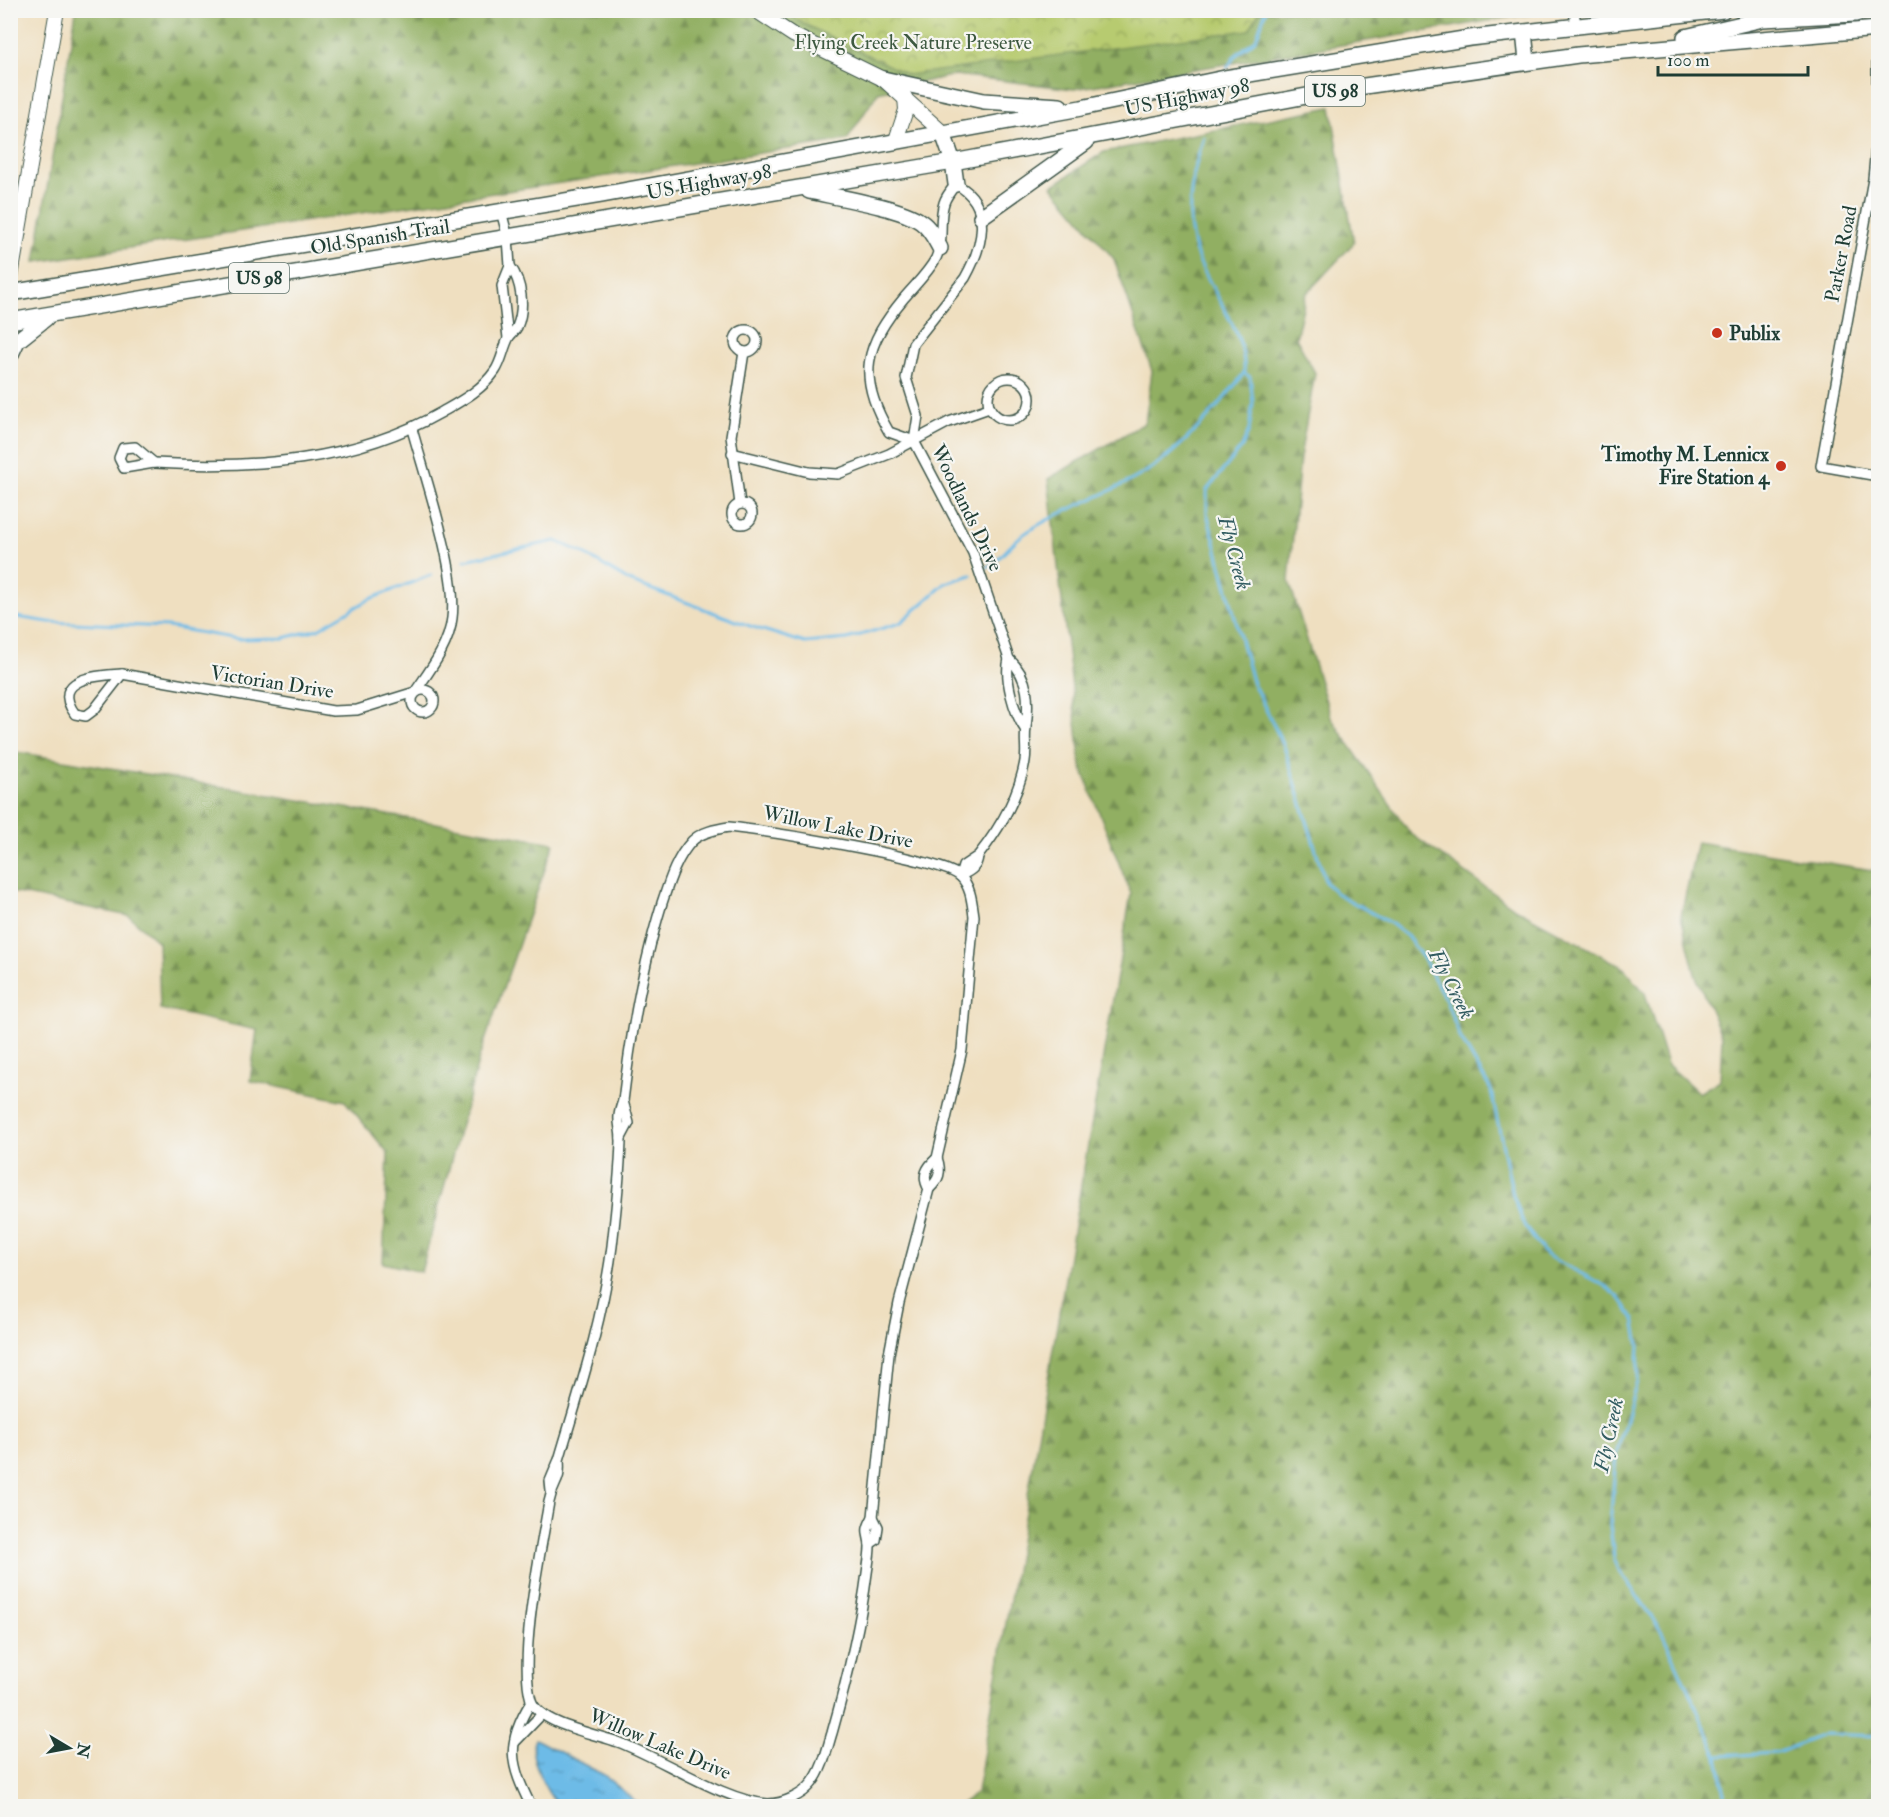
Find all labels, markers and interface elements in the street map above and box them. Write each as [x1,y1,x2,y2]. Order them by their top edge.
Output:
park label: Flying Creek Nature Preserve [794,30,1032,55]
scale bar [1658,39,1808,77]
text: 100 m [1667,49,1710,72]
street label: US Highway 98 [1122,73,1252,121]
road number: US 98 [1305,76,1365,106]
street label: US Highway 98 [644,159,774,205]
street label: Parker Road [1819,203,1863,304]
street label: Old Spanish Trail [309,214,452,261]
road number: US 98 [229,263,289,293]
place label: Publix [1729,321,1780,346]
marker: Publix [1710,326,1724,340]
street label: Woodlands Drive [925,440,1008,575]
place label: Timothy M. Lennicx Fire Station 4 [1600,442,1770,490]
marker: Timothy M. Lennicx Fire Station 4 [1774,459,1788,473]
water label: Fly Creek [1211,512,1257,593]
street label: Victorian Drive [208,660,336,704]
street label: Willow Lake Drive [760,800,915,854]
water label: Fly Creek [1421,943,1480,1024]
water label: Fly Creek [1588,1395,1630,1476]
street label: Willow Lake Drive [584,1702,735,1785]
north arrow [39,1718,99,1778]
text: N [72,1741,94,1760]

